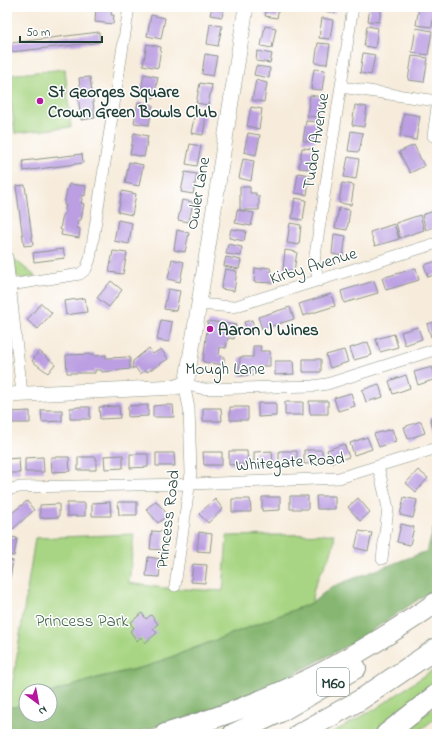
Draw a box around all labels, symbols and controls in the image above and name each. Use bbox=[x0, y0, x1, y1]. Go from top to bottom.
scale bar bbox=[20, 18, 102, 44]
text: 50 m bbox=[26, 24, 50, 42]
place label: St Georges Square Crown Green Bowls Club bbox=[48, 80, 217, 125]
street label: Tudor Avenue bbox=[297, 91, 336, 191]
marker: St Georges Square Crown Green Bowls Club bbox=[35, 96, 45, 106]
street label: Owler Lane bbox=[180, 155, 217, 232]
street label: Kirby Avenue bbox=[267, 241, 361, 293]
place label: Aaron J Wines bbox=[218, 318, 319, 343]
marker: Aaron J Wines bbox=[205, 324, 215, 334]
street label: Mough Lane bbox=[185, 357, 265, 384]
street label: Whitegate Road bbox=[235, 446, 346, 481]
street label: Princess Road bbox=[150, 468, 187, 570]
park label: Princess Park bbox=[36, 609, 129, 634]
road number: M60 bbox=[317, 668, 349, 696]
north arrow bbox=[18, 683, 58, 723]
text: N bbox=[35, 702, 50, 719]

